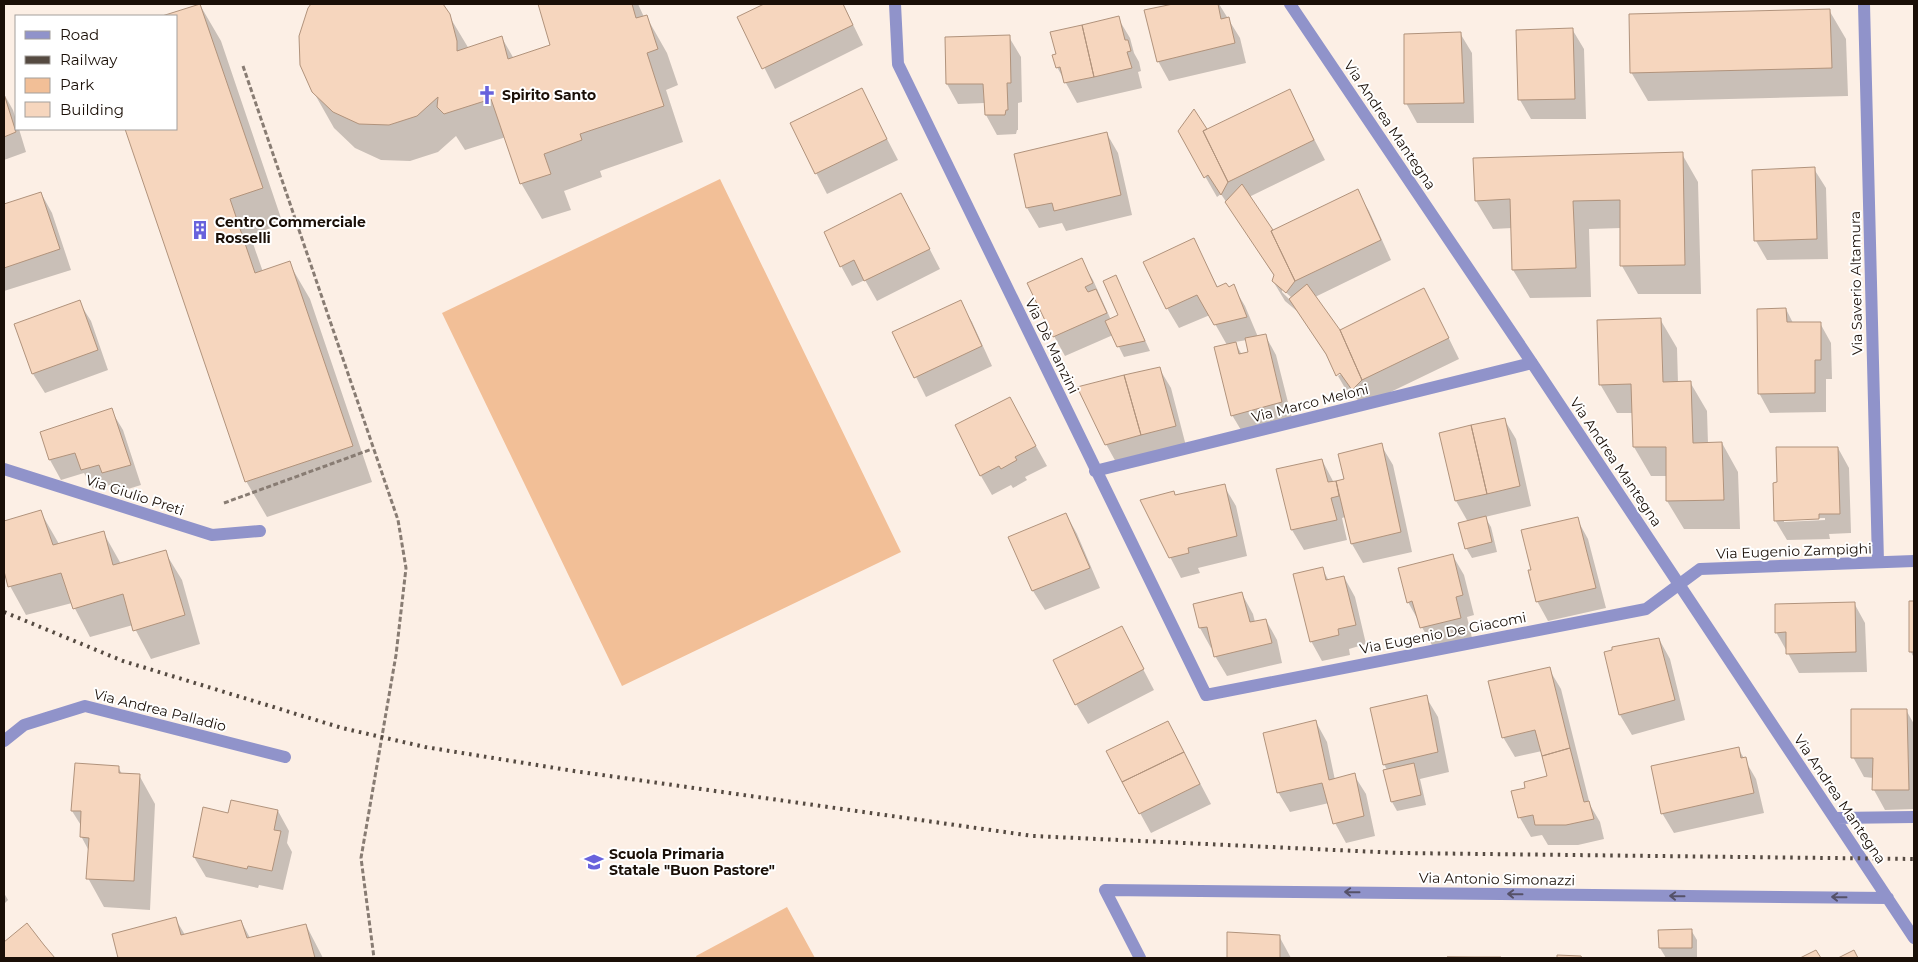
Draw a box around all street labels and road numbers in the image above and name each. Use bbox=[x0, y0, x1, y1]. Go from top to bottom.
street label: Via Andrea Mantegna bbox=[1340, 57, 1440, 193]
street label: Via Saverio Altamura bbox=[1846, 211, 1866, 355]
street label: Via Dè Manzini bbox=[1021, 295, 1083, 397]
street label: Via Marco Meloni bbox=[1250, 380, 1370, 426]
street label: Via Andrea Mantegna bbox=[1566, 394, 1666, 530]
street label: Via Giulio Preti bbox=[84, 471, 186, 519]
street label: Via Eugenio Zampighi bbox=[1716, 539, 1872, 563]
street label: Via Eugenio De Giacomi bbox=[1358, 608, 1528, 658]
street label: Via Andrea Palladio bbox=[92, 685, 228, 735]
street label: Via Andrea Mantegna bbox=[1790, 731, 1890, 867]
street label: Via Antonio Simonazzi bbox=[1419, 869, 1575, 889]

